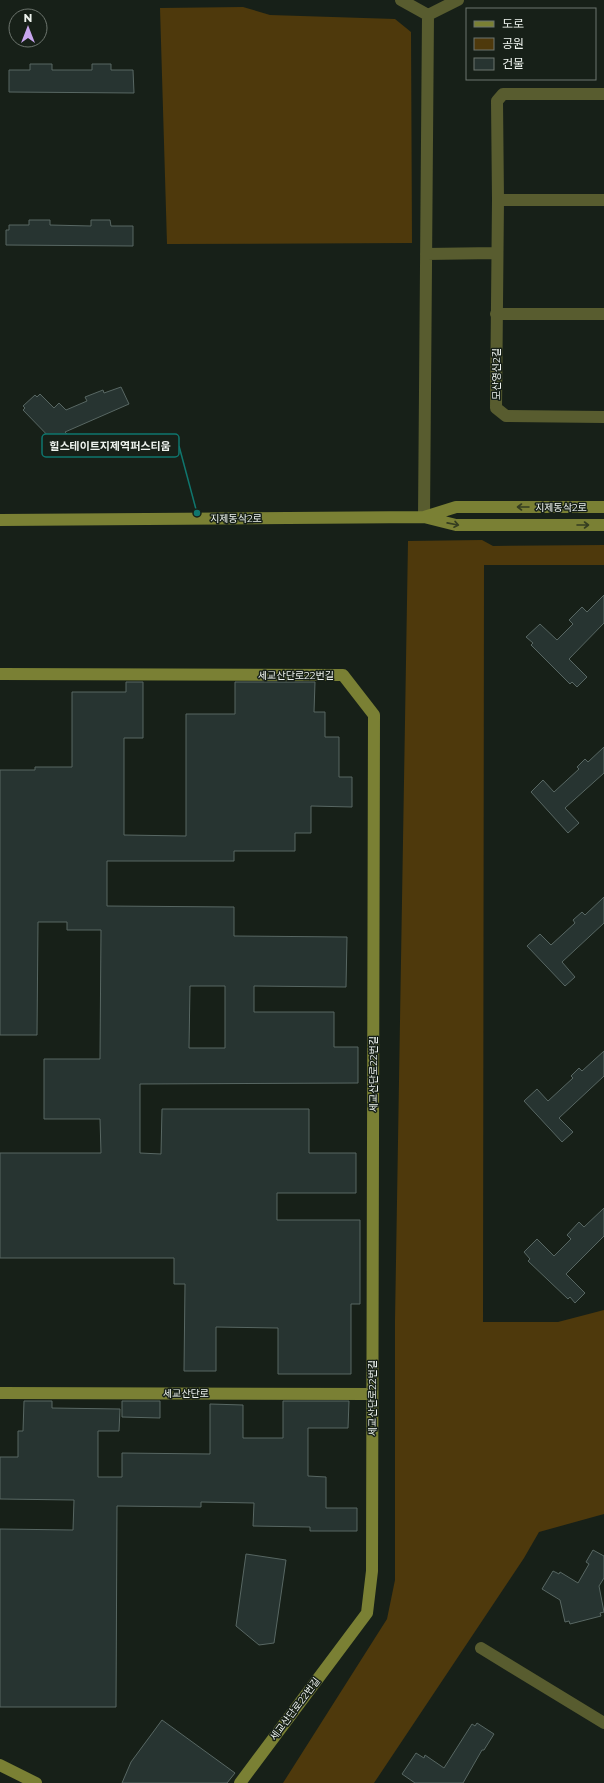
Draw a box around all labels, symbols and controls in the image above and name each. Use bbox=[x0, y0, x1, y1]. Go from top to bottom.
north arrow bbox=[8, 8, 48, 48]
legend bbox=[466, 8, 596, 80]
text: N bbox=[24, 11, 32, 25]
text: 도로 bbox=[502, 16, 524, 31]
text: 공원 bbox=[502, 36, 524, 51]
text: 건물 bbox=[502, 56, 524, 71]
street label: 모산영신2길 bbox=[490, 348, 503, 400]
callout: 힐스테이트지제역퍼스티움 bbox=[42, 434, 179, 457]
text: 힐스테이트지제역퍼스티움 bbox=[49, 439, 171, 453]
street label: 지제동삭2로 bbox=[535, 501, 587, 514]
one-way arrow bbox=[517, 503, 530, 511]
street label: 지제동삭2로 bbox=[210, 512, 262, 525]
one-way arrow bbox=[446, 520, 459, 528]
one-way arrow bbox=[576, 521, 589, 529]
street label: 세교산단로22번길 bbox=[258, 669, 334, 682]
street label: 세교산단로22번길 bbox=[367, 1036, 380, 1112]
street label: 세교산단로22번길 bbox=[366, 1360, 379, 1436]
street label: 세교산단로 bbox=[163, 1387, 209, 1400]
street label: 세교산단로22번길 bbox=[267, 1675, 323, 1743]

